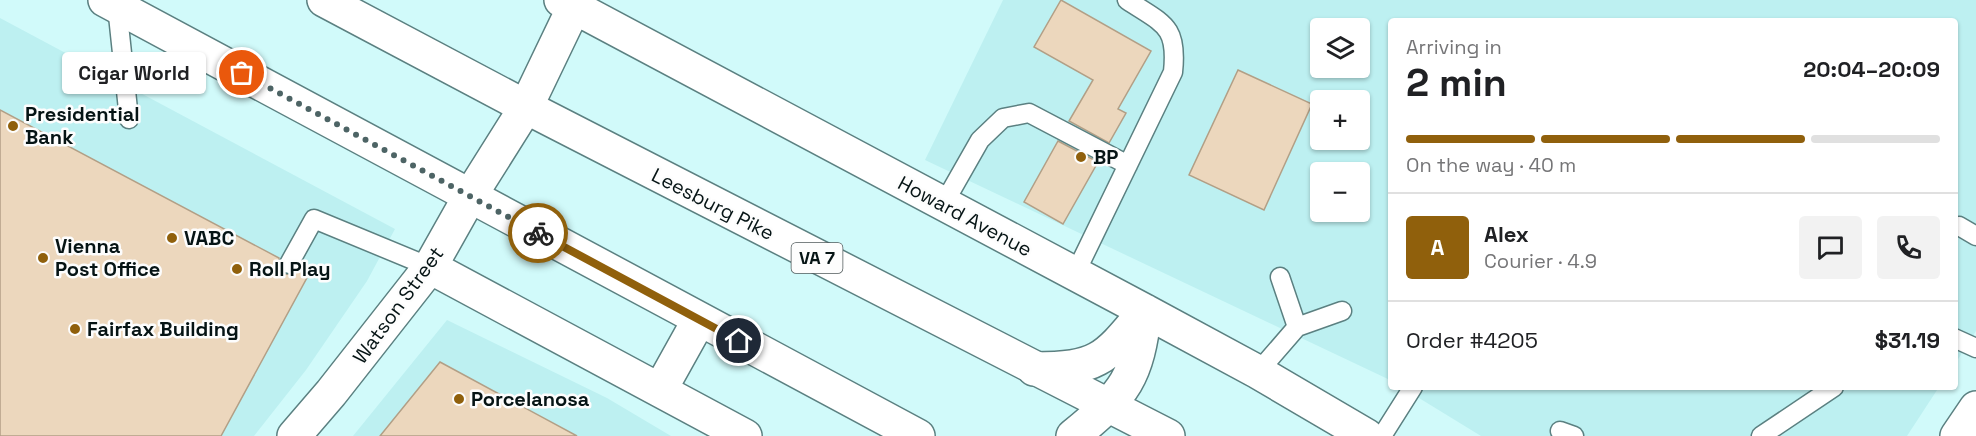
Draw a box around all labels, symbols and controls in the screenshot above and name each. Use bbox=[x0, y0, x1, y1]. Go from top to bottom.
map controls bbox=[1310, 18, 1370, 222]
button: layers bbox=[1310, 18, 1370, 78]
text: Arriving in bbox=[1406, 34, 1502, 60]
pin bbox=[216, 47, 267, 98]
callout: Cigar World bbox=[62, 52, 206, 94]
text: 20:04–20:09 bbox=[1803, 55, 1940, 83]
icon: bag bbox=[225, 56, 258, 89]
text: 2 min bbox=[1406, 58, 1507, 107]
text: Cigar World bbox=[78, 60, 190, 86]
button: + bbox=[1310, 90, 1370, 150]
place label: Presidential Bank bbox=[25, 101, 140, 150]
marker: Presidential Bank bbox=[6, 119, 20, 133]
place label: BP bbox=[1093, 144, 1118, 170]
marker: BP bbox=[1074, 150, 1088, 164]
text: On the way · 40 m bbox=[1406, 152, 1576, 178]
street label: Leesburg Pike bbox=[647, 162, 779, 246]
button: − bbox=[1310, 162, 1370, 222]
street label: Howard Avenue bbox=[893, 170, 1037, 262]
courier bbox=[508, 203, 568, 263]
button: chat bbox=[1799, 216, 1862, 279]
button: phone bbox=[1877, 216, 1940, 279]
icon: bike bbox=[522, 217, 555, 250]
text: Alex bbox=[1484, 220, 1529, 248]
place label: VABC bbox=[184, 225, 234, 251]
marker: VABC bbox=[165, 231, 179, 245]
place label: Vienna Post Office bbox=[55, 233, 160, 282]
text: A bbox=[1431, 233, 1444, 261]
street label: Watson Street bbox=[347, 241, 449, 369]
road number: VA 7 bbox=[792, 243, 842, 273]
text: Courier · 4.9 bbox=[1484, 248, 1597, 274]
marker: Vienna Post Office bbox=[36, 251, 50, 265]
place label: Roll Play bbox=[249, 256, 331, 282]
marker: Roll Play bbox=[230, 262, 244, 276]
pin bbox=[713, 315, 764, 366]
place label: Fairfax Building bbox=[87, 316, 239, 342]
marker: Fairfax Building bbox=[68, 322, 82, 336]
icon: home bbox=[722, 324, 755, 357]
text: Order #4205 bbox=[1406, 326, 1538, 354]
text: $31.19 bbox=[1875, 326, 1940, 354]
place label: Porcelanosa bbox=[471, 386, 590, 412]
marker: Porcelanosa bbox=[452, 392, 466, 406]

